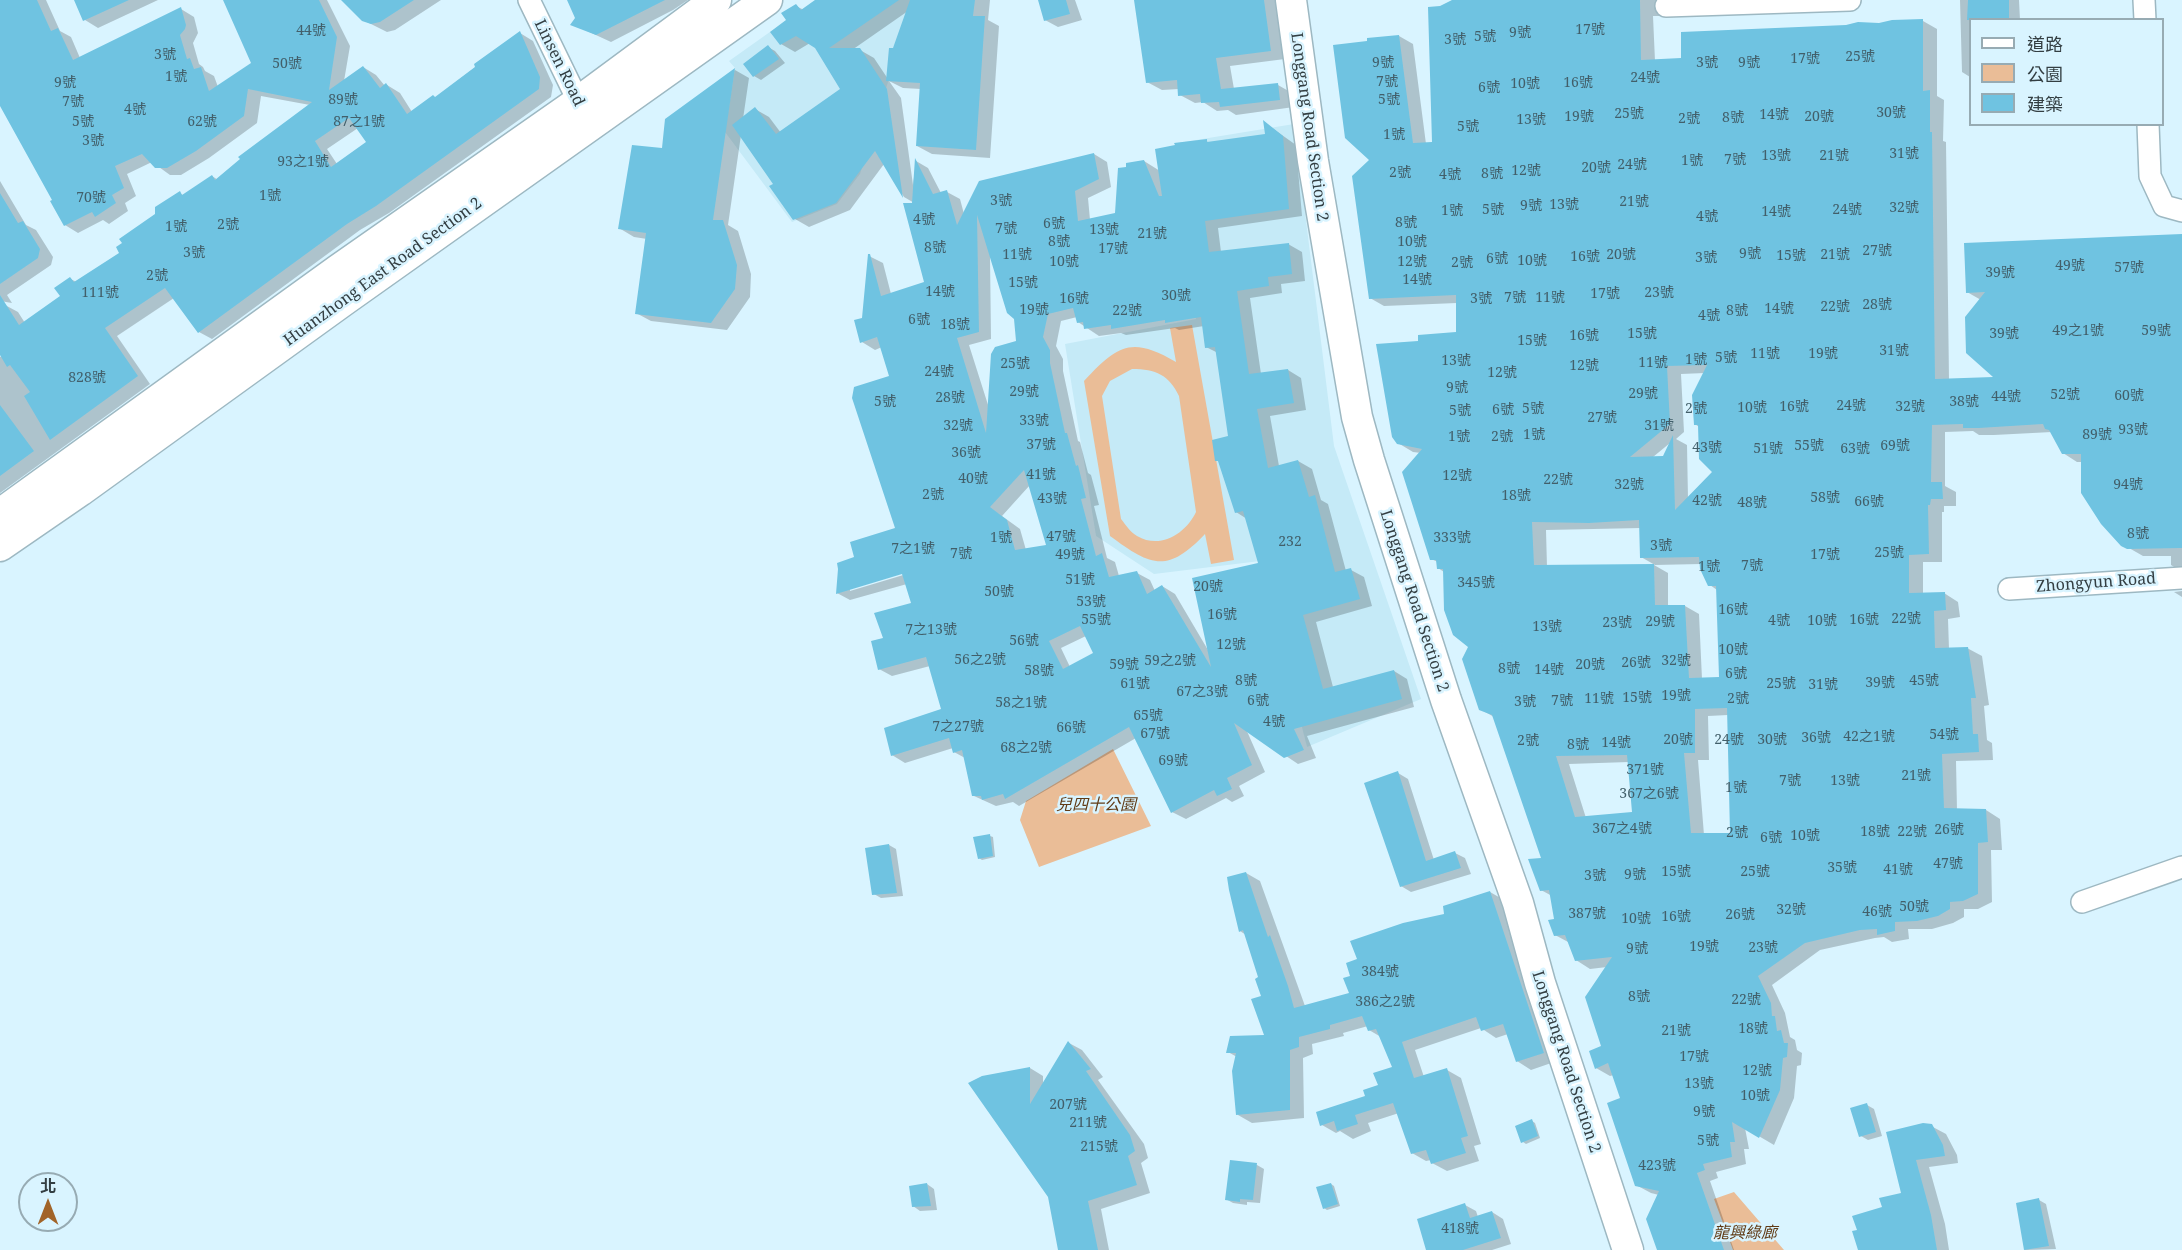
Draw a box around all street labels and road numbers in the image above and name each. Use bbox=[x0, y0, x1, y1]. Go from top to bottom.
street label: Linsen Road bbox=[530, 16, 588, 110]
street label: Longgang Road Section 2 bbox=[1286, 32, 1332, 222]
street label: Huanzhong East Road Section 2 bbox=[280, 194, 486, 350]
street label: Longgang Road Section 2 bbox=[1375, 508, 1453, 694]
street label: Zhongyun Road bbox=[2035, 569, 2157, 597]
street label: Longgang Road Section 2 bbox=[1527, 969, 1605, 1155]

